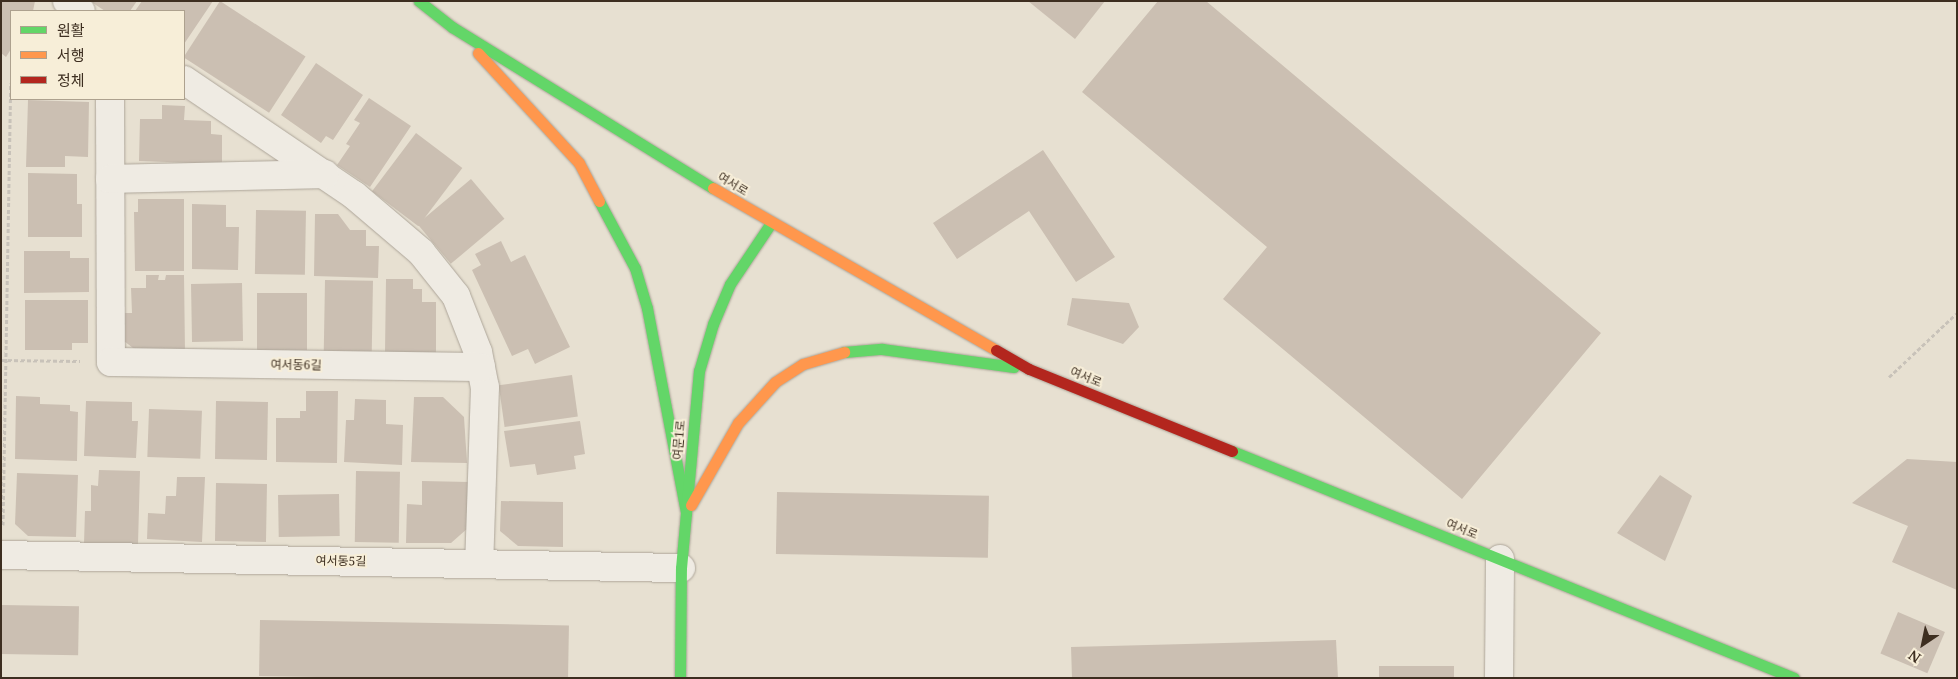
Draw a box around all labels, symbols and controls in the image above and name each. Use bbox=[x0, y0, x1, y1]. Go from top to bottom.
legend bbox=[10, 10, 185, 100]
text: 원활 bbox=[57, 20, 85, 40]
text: 서행 bbox=[57, 45, 85, 65]
text: 정체 bbox=[57, 70, 85, 90]
street label: 여서로 bbox=[715, 169, 751, 199]
street label: 여서동6길 bbox=[270, 357, 322, 373]
street label: 여서로 bbox=[1068, 364, 1104, 390]
street label: 여문1로 bbox=[670, 420, 688, 460]
street label: 여서로 bbox=[1444, 516, 1480, 542]
street label: 여서동5길 bbox=[315, 553, 367, 569]
north arrow bbox=[1898, 619, 1948, 669]
text: N bbox=[1904, 646, 1924, 668]

